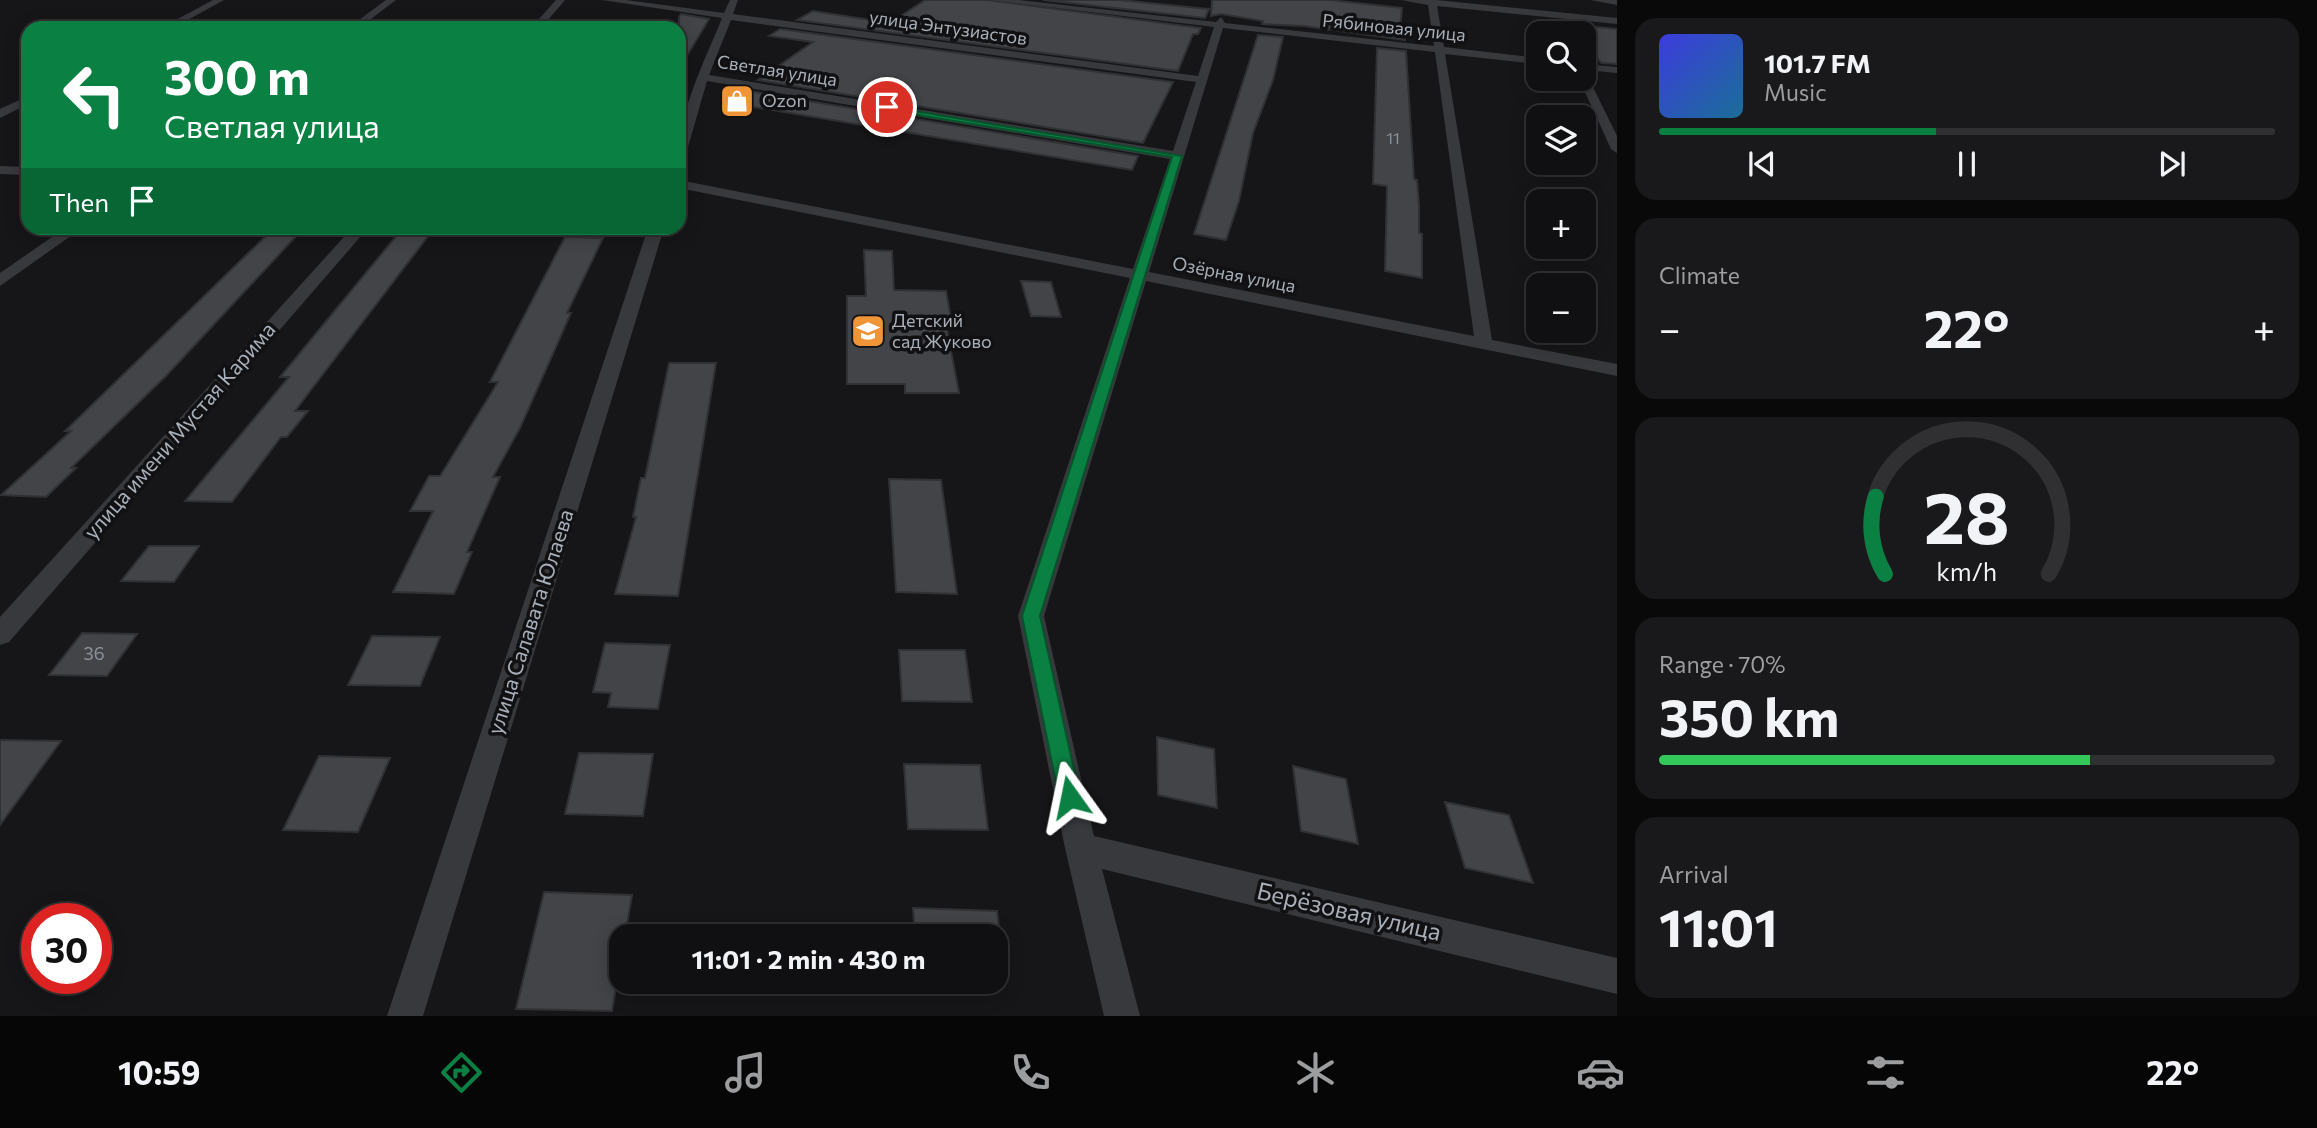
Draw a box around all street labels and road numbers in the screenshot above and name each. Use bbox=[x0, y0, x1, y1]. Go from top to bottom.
street label: улица Энтузиастов bbox=[868, 5, 1028, 49]
street label: Рябиновая улица bbox=[1321, 9, 1467, 45]
street label: Светлая улица bbox=[716, 50, 839, 90]
street label: Озёрная улица bbox=[1171, 251, 1298, 297]
street label: улица имени Мустая Карима bbox=[78, 317, 280, 543]
street label: улица Салавата Юлаева bbox=[481, 506, 578, 737]
street label: Берёзовая улица bbox=[1254, 875, 1444, 946]

